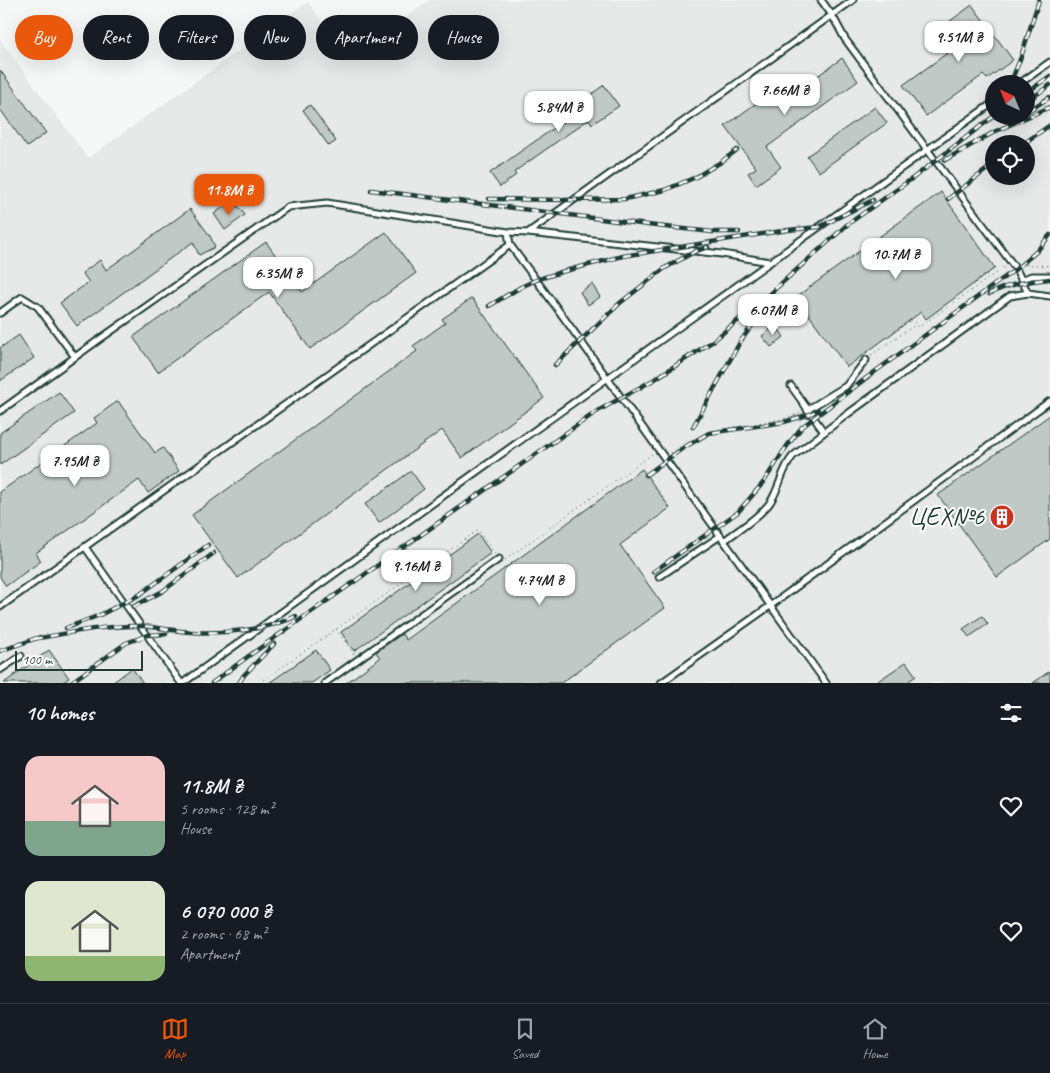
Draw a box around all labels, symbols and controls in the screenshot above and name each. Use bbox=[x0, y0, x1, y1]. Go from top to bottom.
chip: Buy bbox=[15, 15, 73, 60]
chip: Rent bbox=[83, 15, 149, 60]
chip: Filters bbox=[159, 15, 234, 60]
chip: New bbox=[244, 15, 306, 60]
chip: Apartment bbox=[316, 15, 418, 60]
chip: House bbox=[428, 15, 499, 60]
pin: 9.51M ₴ bbox=[913, 20, 1005, 63]
text: 9.51M ₴ bbox=[935, 27, 983, 47]
pin: 7.66M ₴ bbox=[739, 74, 831, 116]
north arrow bbox=[985, 75, 1035, 125]
map controls bbox=[985, 75, 1035, 185]
text: 7.66M ₴ bbox=[761, 80, 809, 100]
pin: 5.84M ₴ bbox=[513, 90, 605, 133]
text: 5.84M ₴ bbox=[535, 97, 583, 117]
button: locate bbox=[985, 135, 1035, 185]
pin: 11.8M ₴ bbox=[183, 174, 275, 216]
text: 11.8M ₴ bbox=[205, 180, 253, 200]
pin: 10.7M ₴ bbox=[850, 238, 942, 280]
text: 10.7M ₴ bbox=[872, 244, 920, 264]
pin: 6.35M ₴ bbox=[232, 256, 324, 299]
text: 6.35M ₴ bbox=[254, 263, 302, 283]
pin: 6.07M ₴ bbox=[727, 294, 819, 336]
text: 6.07M ₴ bbox=[749, 300, 797, 320]
pin: 7.95M ₴ bbox=[29, 444, 121, 487]
text: 7.95M ₴ bbox=[51, 451, 99, 471]
place label: ЦЕХ№6 bbox=[909, 501, 985, 533]
building icon: ЦЕХ№6 bbox=[989, 504, 1015, 530]
pin: 9.16M ₴ bbox=[370, 550, 462, 592]
text: 9.16M ₴ bbox=[392, 556, 440, 576]
pin: 4.74M ₴ bbox=[494, 564, 586, 606]
text: 4.74M ₴ bbox=[516, 570, 564, 590]
scale bar bbox=[15, 648, 142, 671]
text: 100 m bbox=[22, 651, 52, 668]
icon: filters bbox=[997, 699, 1025, 727]
text: 10 homes bbox=[25, 700, 94, 726]
text: 11.8M ₴ bbox=[180, 773, 243, 799]
icon: home bbox=[65, 776, 125, 836]
icon: heart bbox=[997, 792, 1025, 820]
text: 5 rooms · 128 m² bbox=[180, 799, 274, 819]
text: House bbox=[180, 819, 211, 839]
text: 6 070 000 ₴ bbox=[180, 898, 271, 924]
icon: home bbox=[65, 901, 125, 961]
icon: heart bbox=[997, 917, 1025, 945]
text: 2 rooms · 68 m² bbox=[180, 924, 266, 944]
text: Apartment bbox=[180, 944, 239, 964]
tab: Map bbox=[161, 1015, 189, 1062]
tab: Saved bbox=[511, 1015, 539, 1062]
tab: Home bbox=[861, 1015, 889, 1062]

